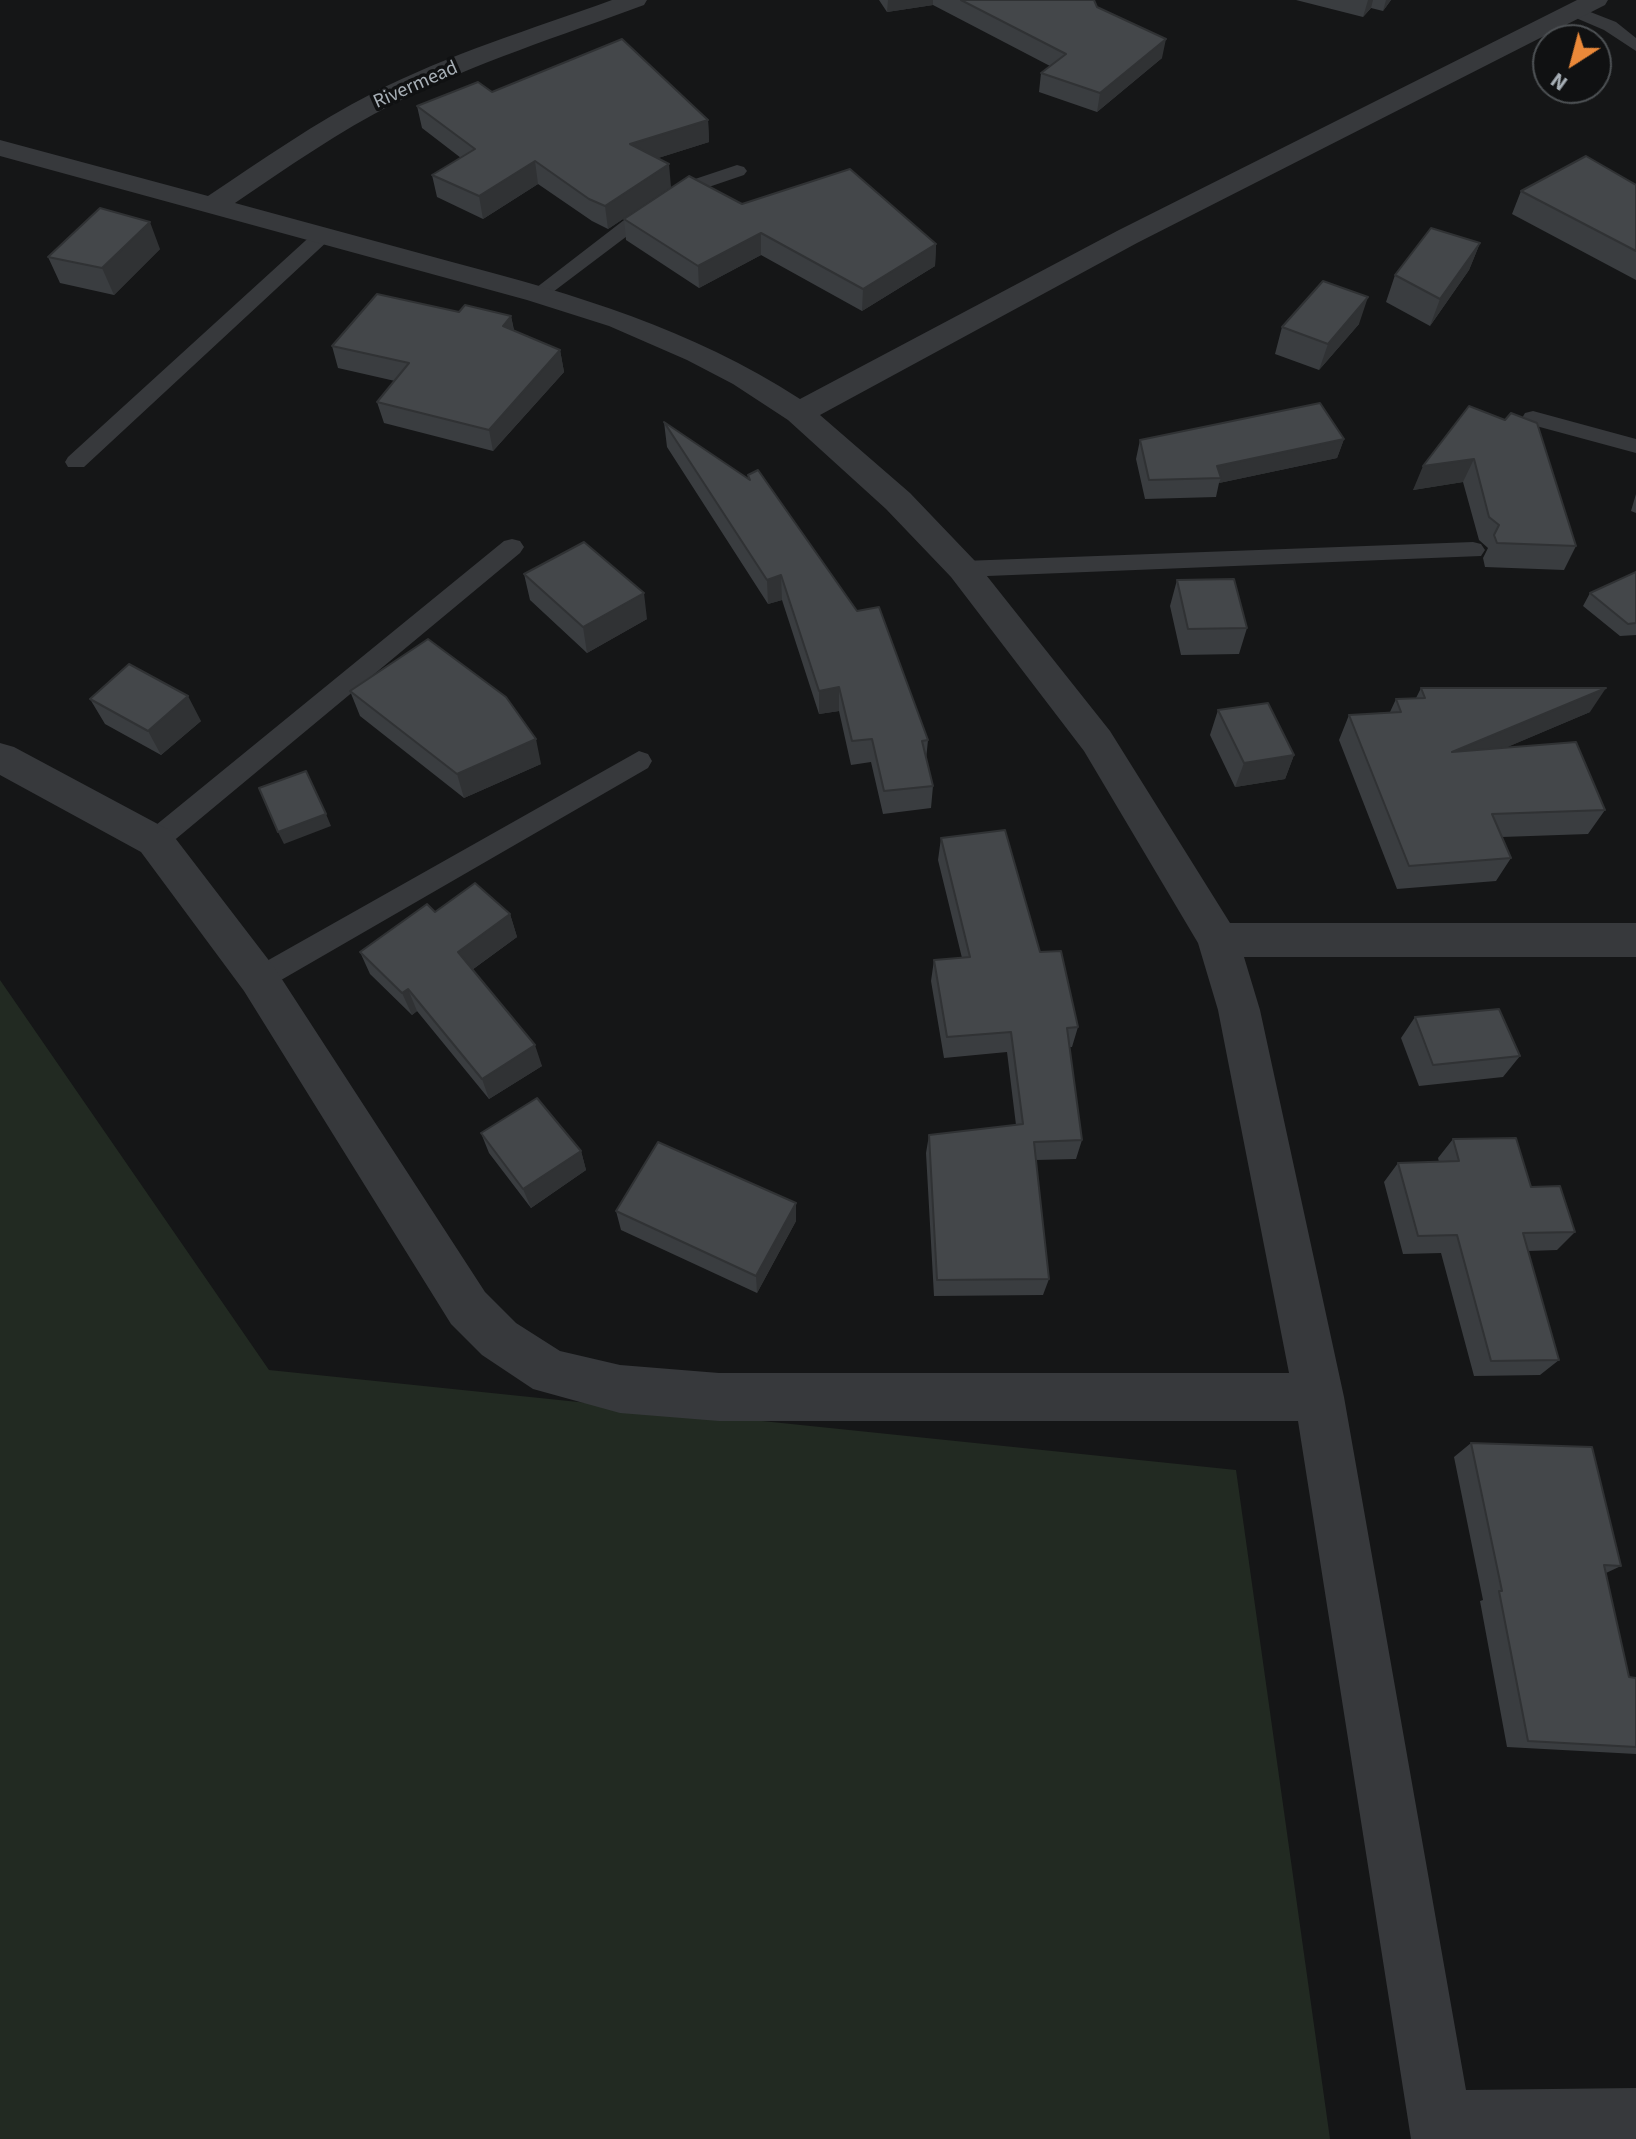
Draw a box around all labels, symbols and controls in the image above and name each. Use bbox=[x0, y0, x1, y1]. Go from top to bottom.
north arrow bbox=[1532, 24, 1612, 104]
street label: Rivermead bbox=[370, 57, 462, 115]
text: N bbox=[1544, 65, 1574, 99]

